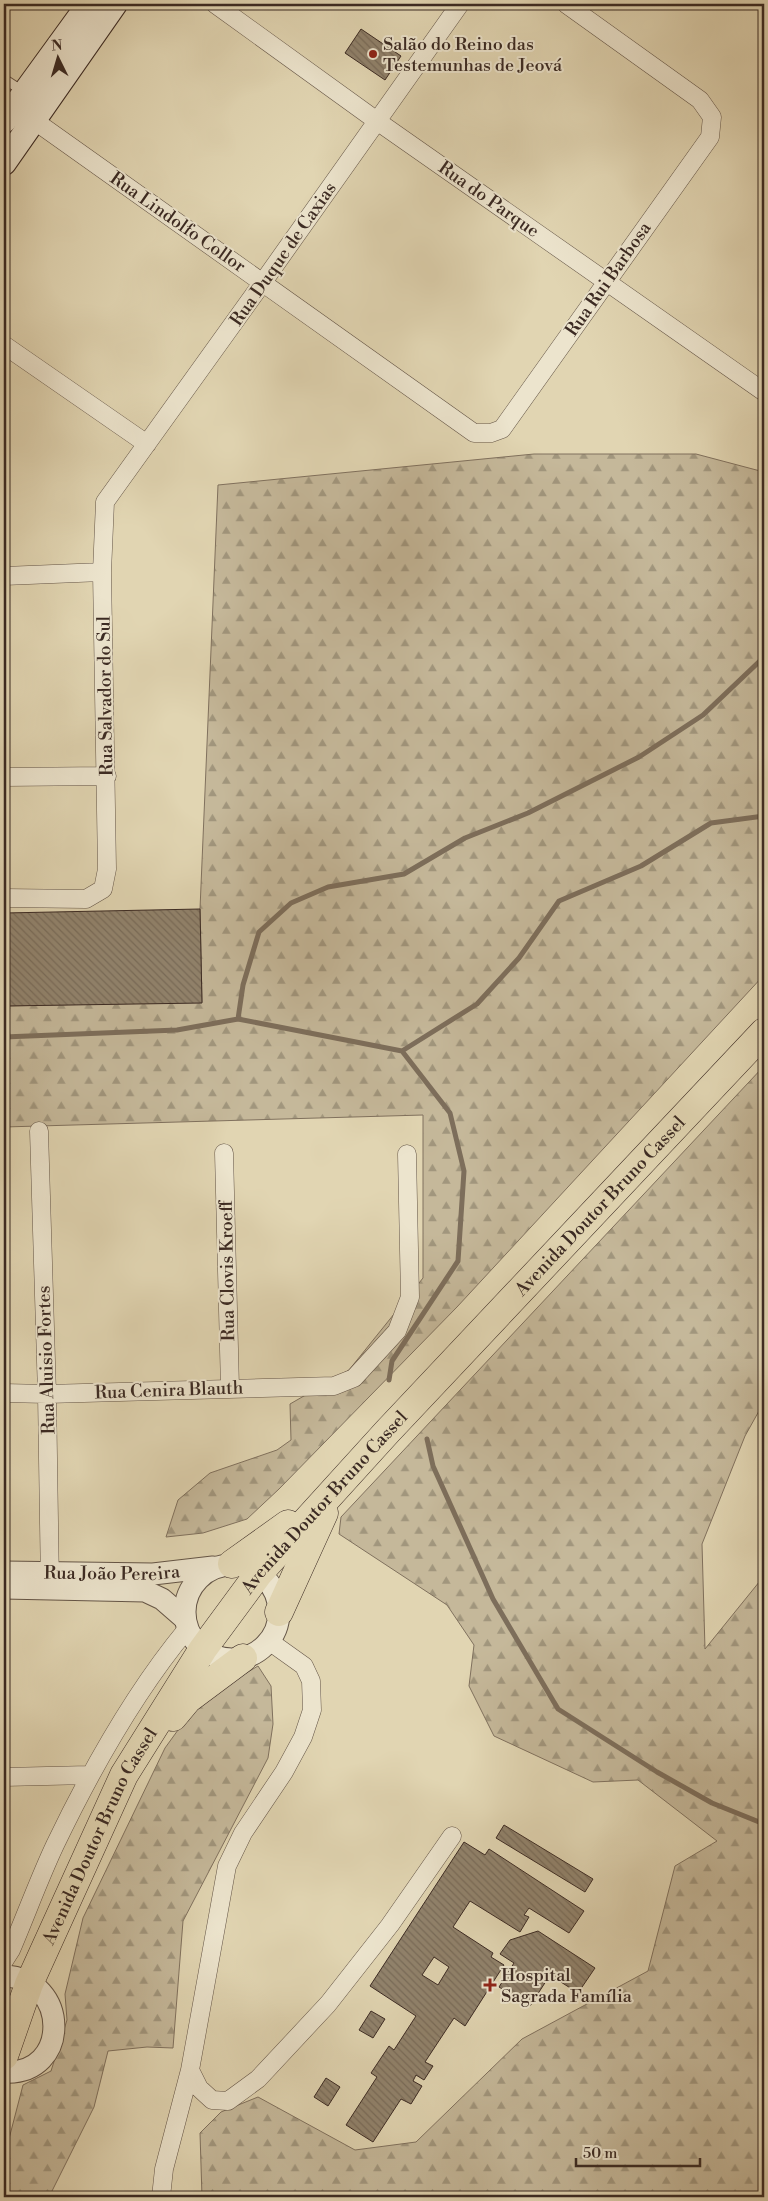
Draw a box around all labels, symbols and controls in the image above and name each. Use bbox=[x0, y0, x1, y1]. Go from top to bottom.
north arrow bbox=[32, 32, 82, 82]
place label: Salão do Reino das Testemunhas de Jeová bbox=[383, 33, 563, 77]
text: N bbox=[51, 37, 63, 55]
marker: Salão do Reino das Testemunhas de Jeová bbox=[367, 48, 379, 60]
street label: Rua do Parque bbox=[434, 156, 544, 243]
street label: Rua Lindolfo Collor bbox=[105, 167, 250, 278]
street label: Rua Duque de Caxias bbox=[225, 178, 342, 331]
street label: Rua Rui Barbosa bbox=[560, 217, 657, 341]
street label: Rua Salvador do Sul bbox=[93, 615, 118, 776]
street label: Avenida Doutor Bruno Cassel bbox=[510, 1111, 691, 1302]
street label: Rua Clovis Kroeff bbox=[215, 1199, 240, 1342]
street label: Rua Aluisio Fortes bbox=[32, 1285, 61, 1435]
street label: Rua Cenira Blauth bbox=[94, 1376, 244, 1405]
street label: Avenida Doutor Bruno Cassel bbox=[236, 1406, 413, 1600]
street label: Rua João Pereira bbox=[44, 1560, 182, 1586]
street label: Avenida Doutor Bruno Cassel bbox=[37, 1723, 163, 1949]
place label: Hospital Sagrada Família bbox=[501, 1964, 633, 2008]
marker: Hospital Sagrada Família bbox=[483, 1978, 497, 1992]
scale bar bbox=[576, 2136, 699, 2168]
text: 50 m bbox=[583, 2144, 617, 2163]

